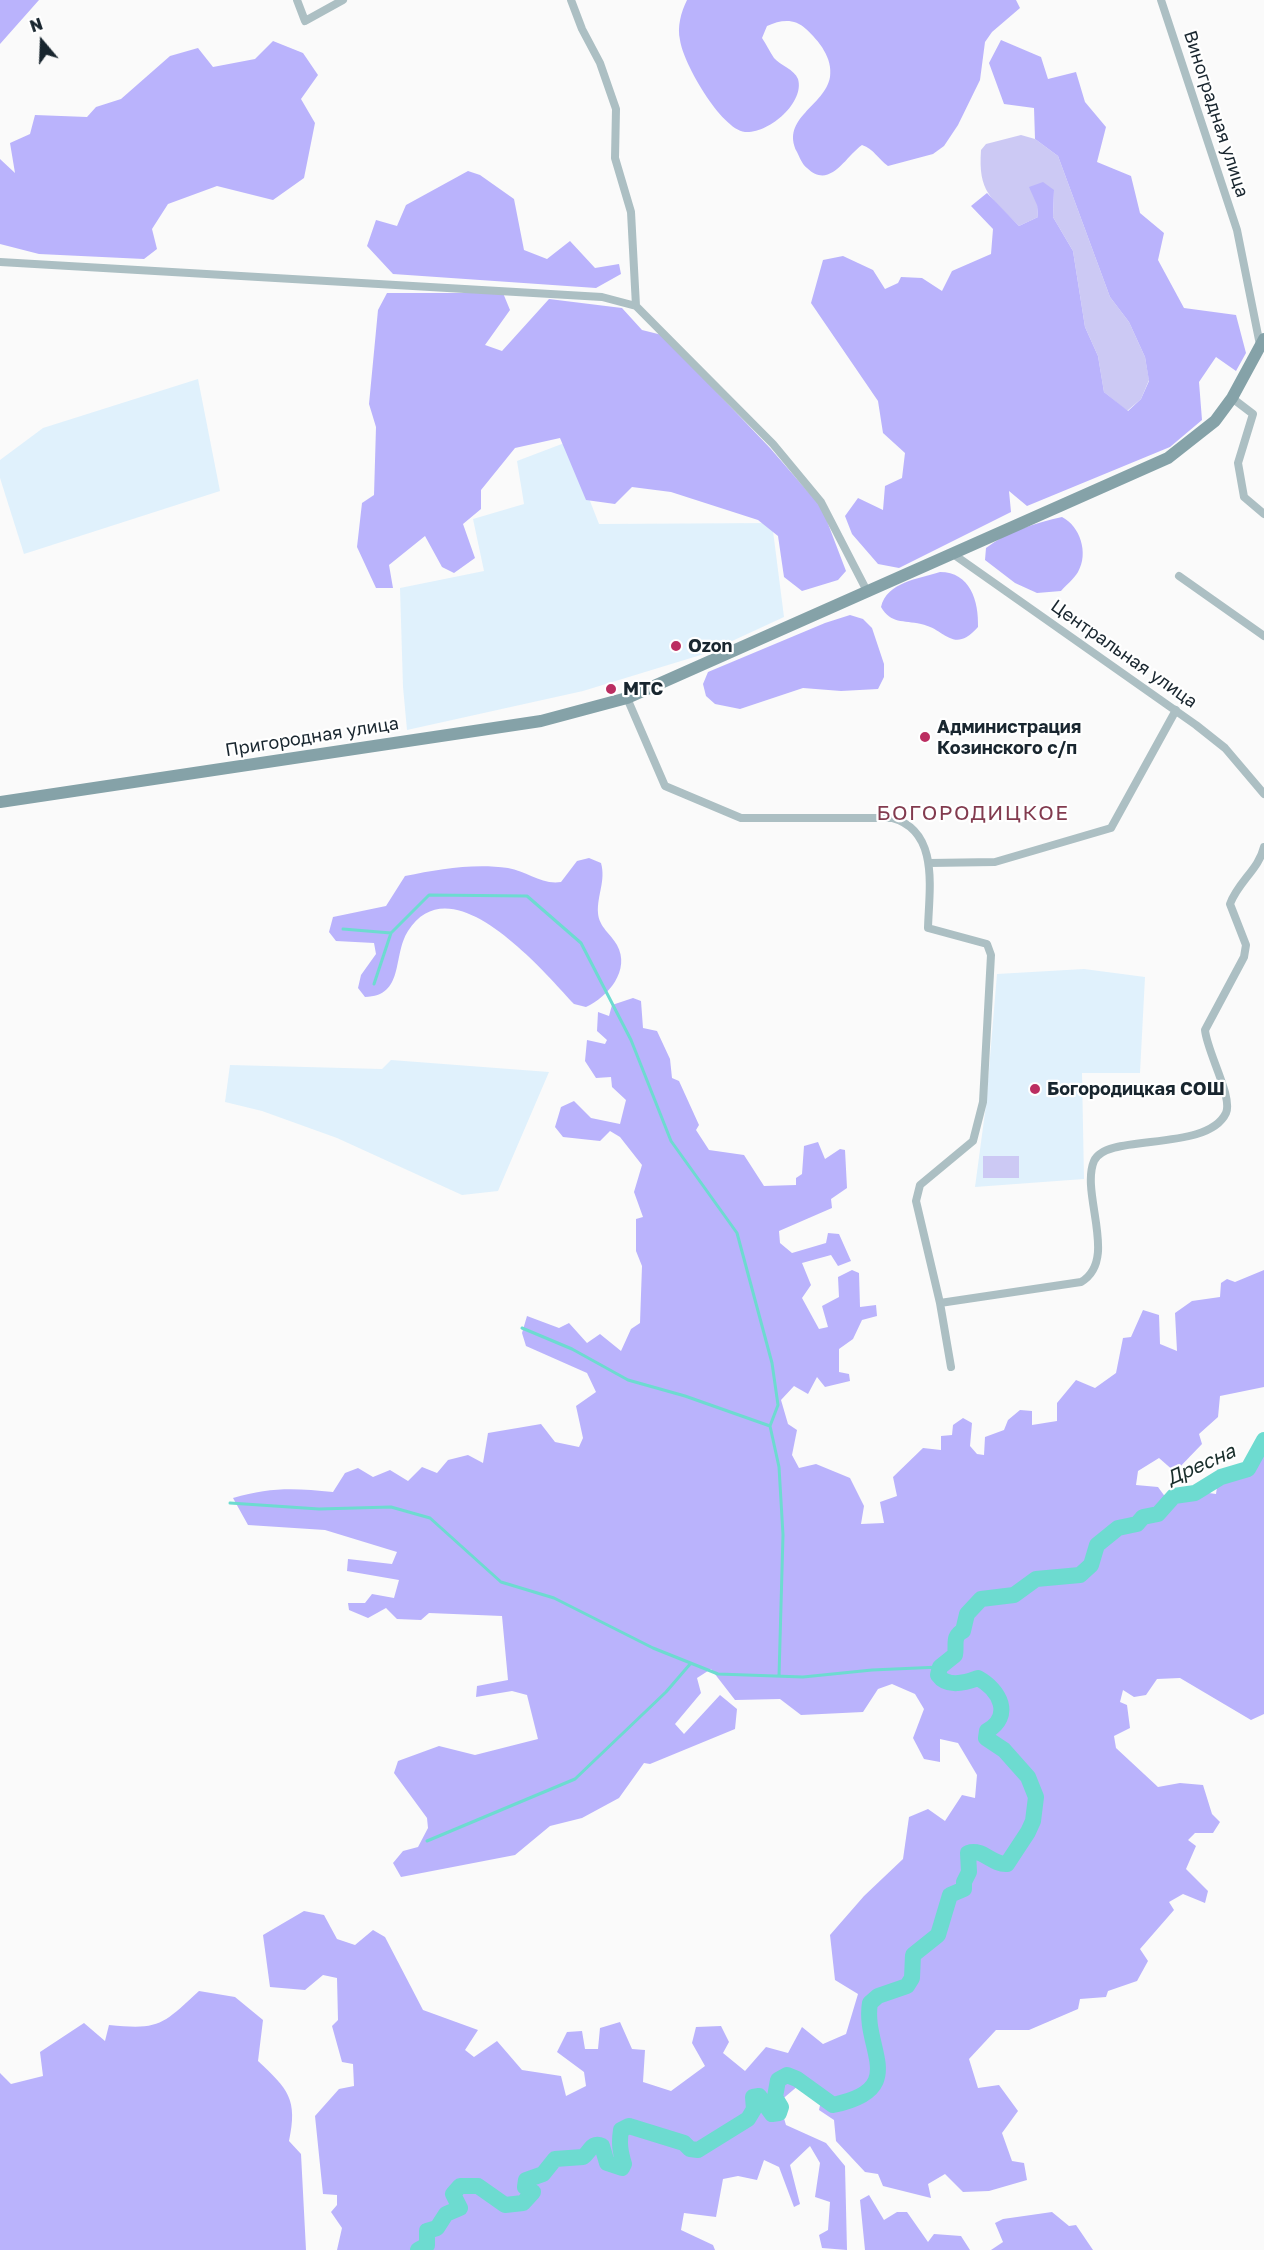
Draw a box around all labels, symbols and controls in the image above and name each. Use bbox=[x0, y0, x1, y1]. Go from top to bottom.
north arrow bbox=[12, 12, 72, 72]
text: N bbox=[27, 14, 45, 36]
street label: Виноградная улица bbox=[1179, 28, 1253, 200]
street label: Центральная улица bbox=[1047, 595, 1201, 713]
place label: Ozon bbox=[688, 635, 732, 657]
marker: Ozon bbox=[669, 639, 683, 653]
place label: МТС bbox=[623, 678, 663, 700]
marker: МТС bbox=[604, 682, 618, 696]
street label: Пригородная улица bbox=[224, 713, 400, 761]
place label: Администрация Козинского с/п bbox=[937, 716, 1081, 758]
marker: Администрация Козинского с/п bbox=[918, 730, 932, 744]
district label: БОГОРОДИЦКОЕ bbox=[876, 800, 1070, 826]
place label: Богородицкая СОШ bbox=[1047, 1078, 1225, 1100]
marker: Богородицкая СОШ bbox=[1028, 1082, 1042, 1096]
water label: Дресна bbox=[1163, 1439, 1239, 1491]

